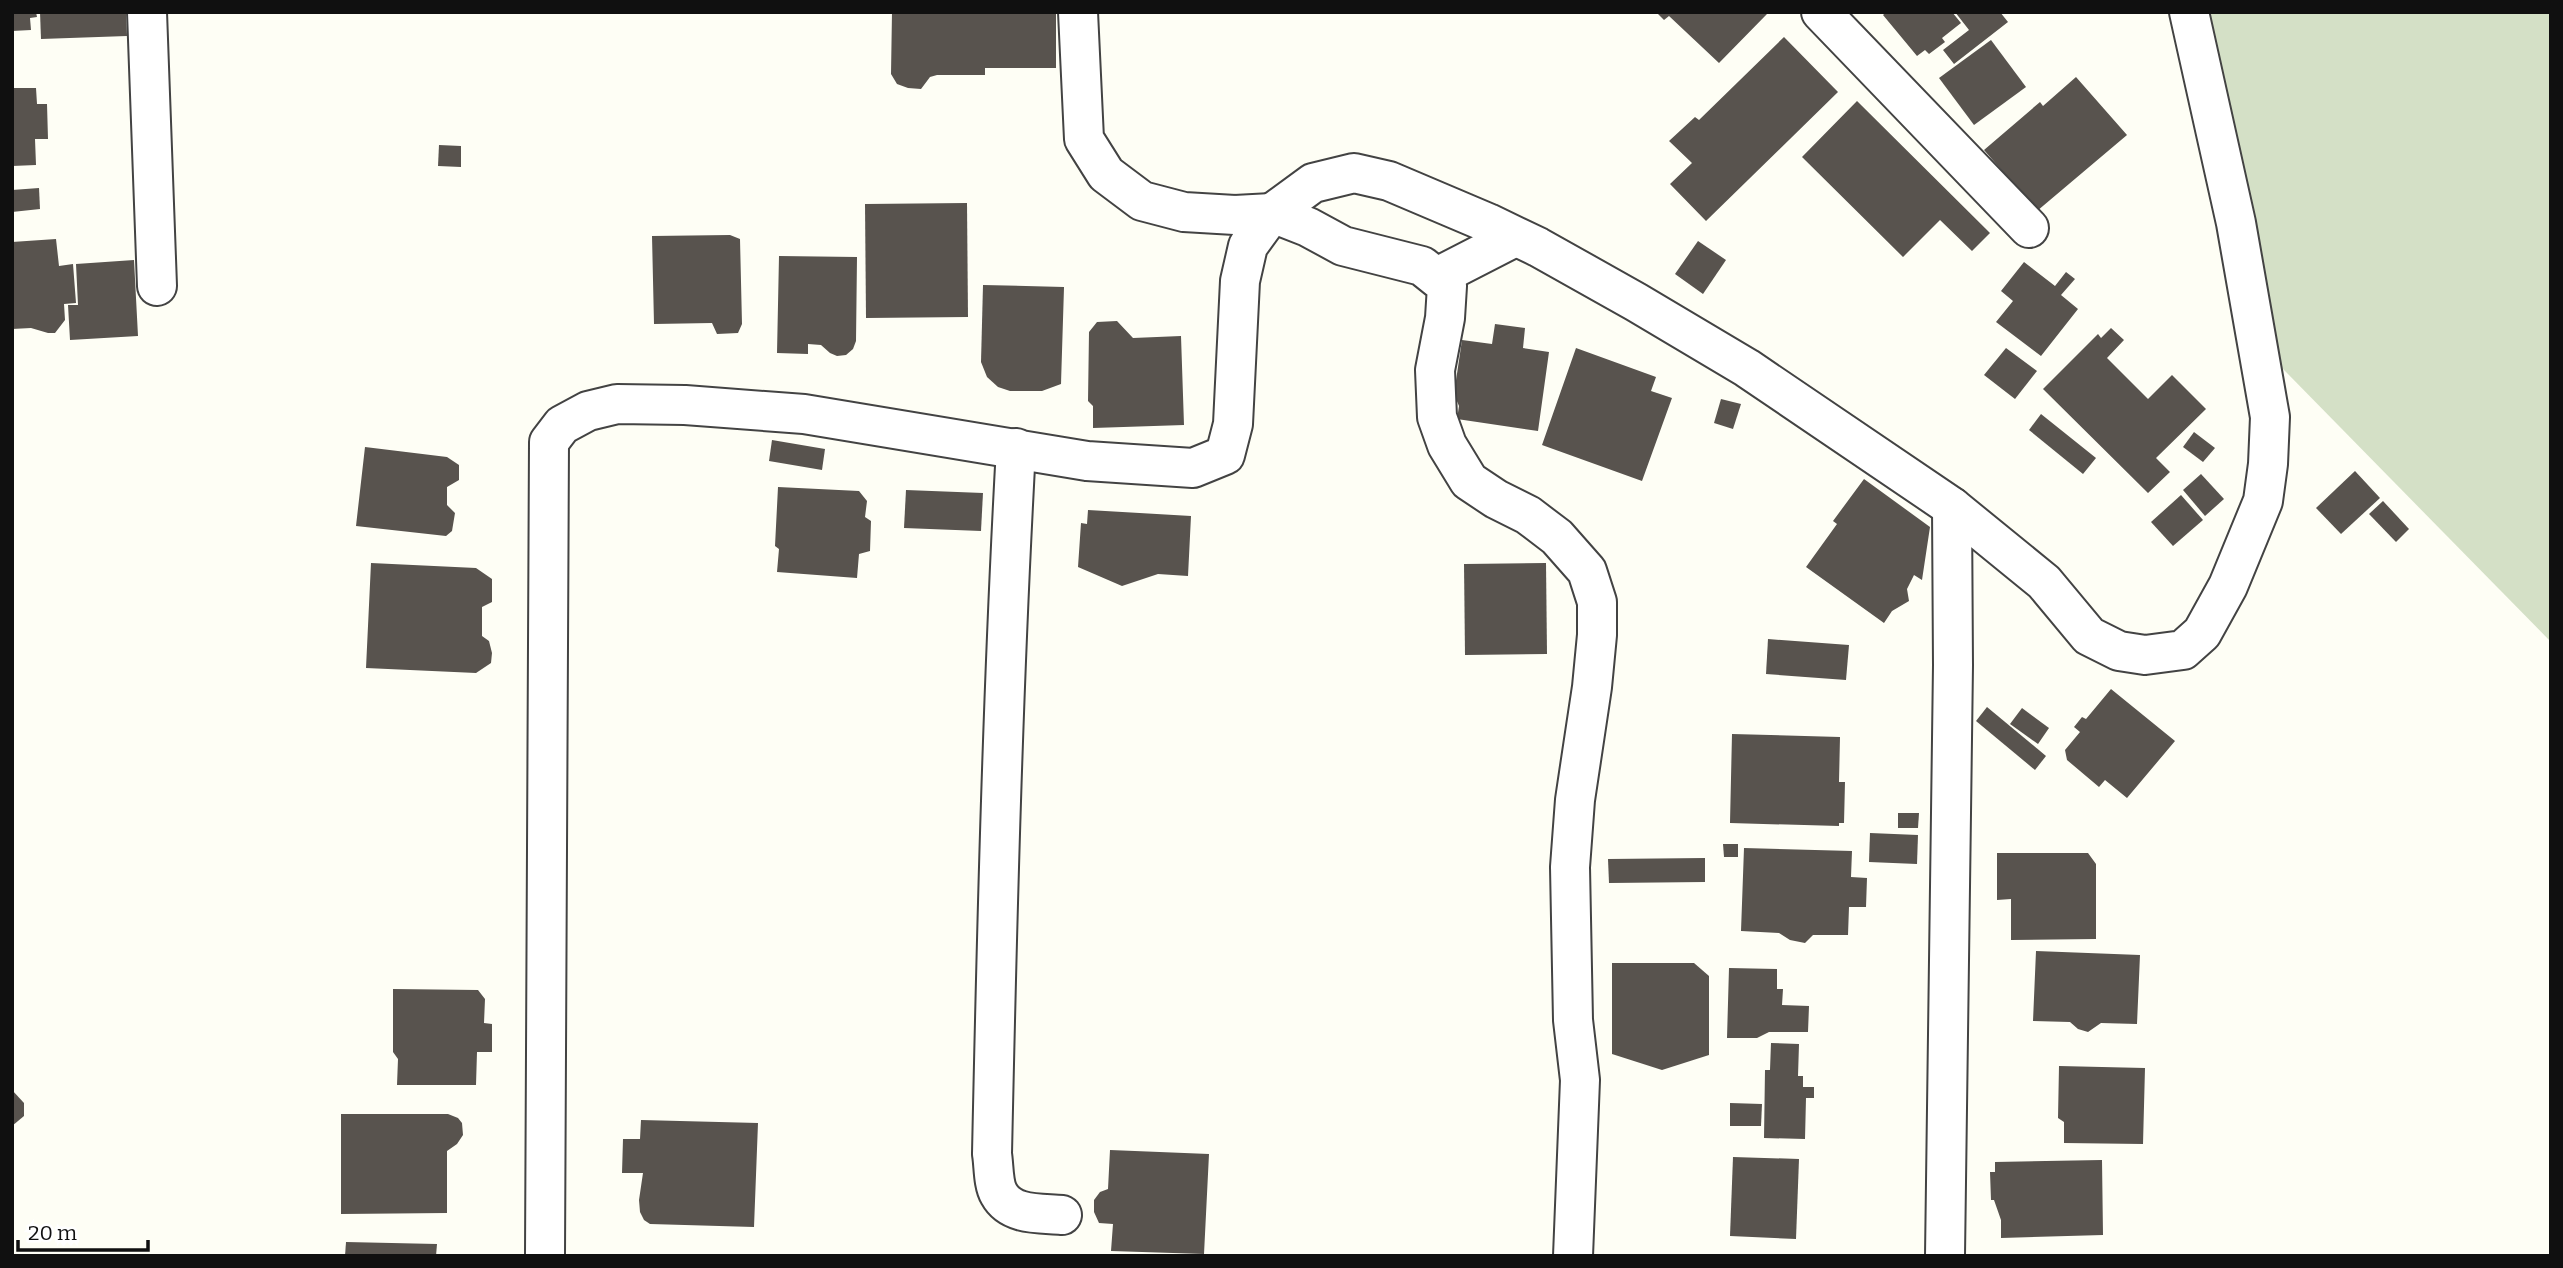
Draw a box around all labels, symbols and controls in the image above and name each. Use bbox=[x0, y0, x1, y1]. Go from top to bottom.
scale bar bbox=[18, 1208, 147, 1252]
text: 20 m bbox=[28, 1220, 77, 1246]

